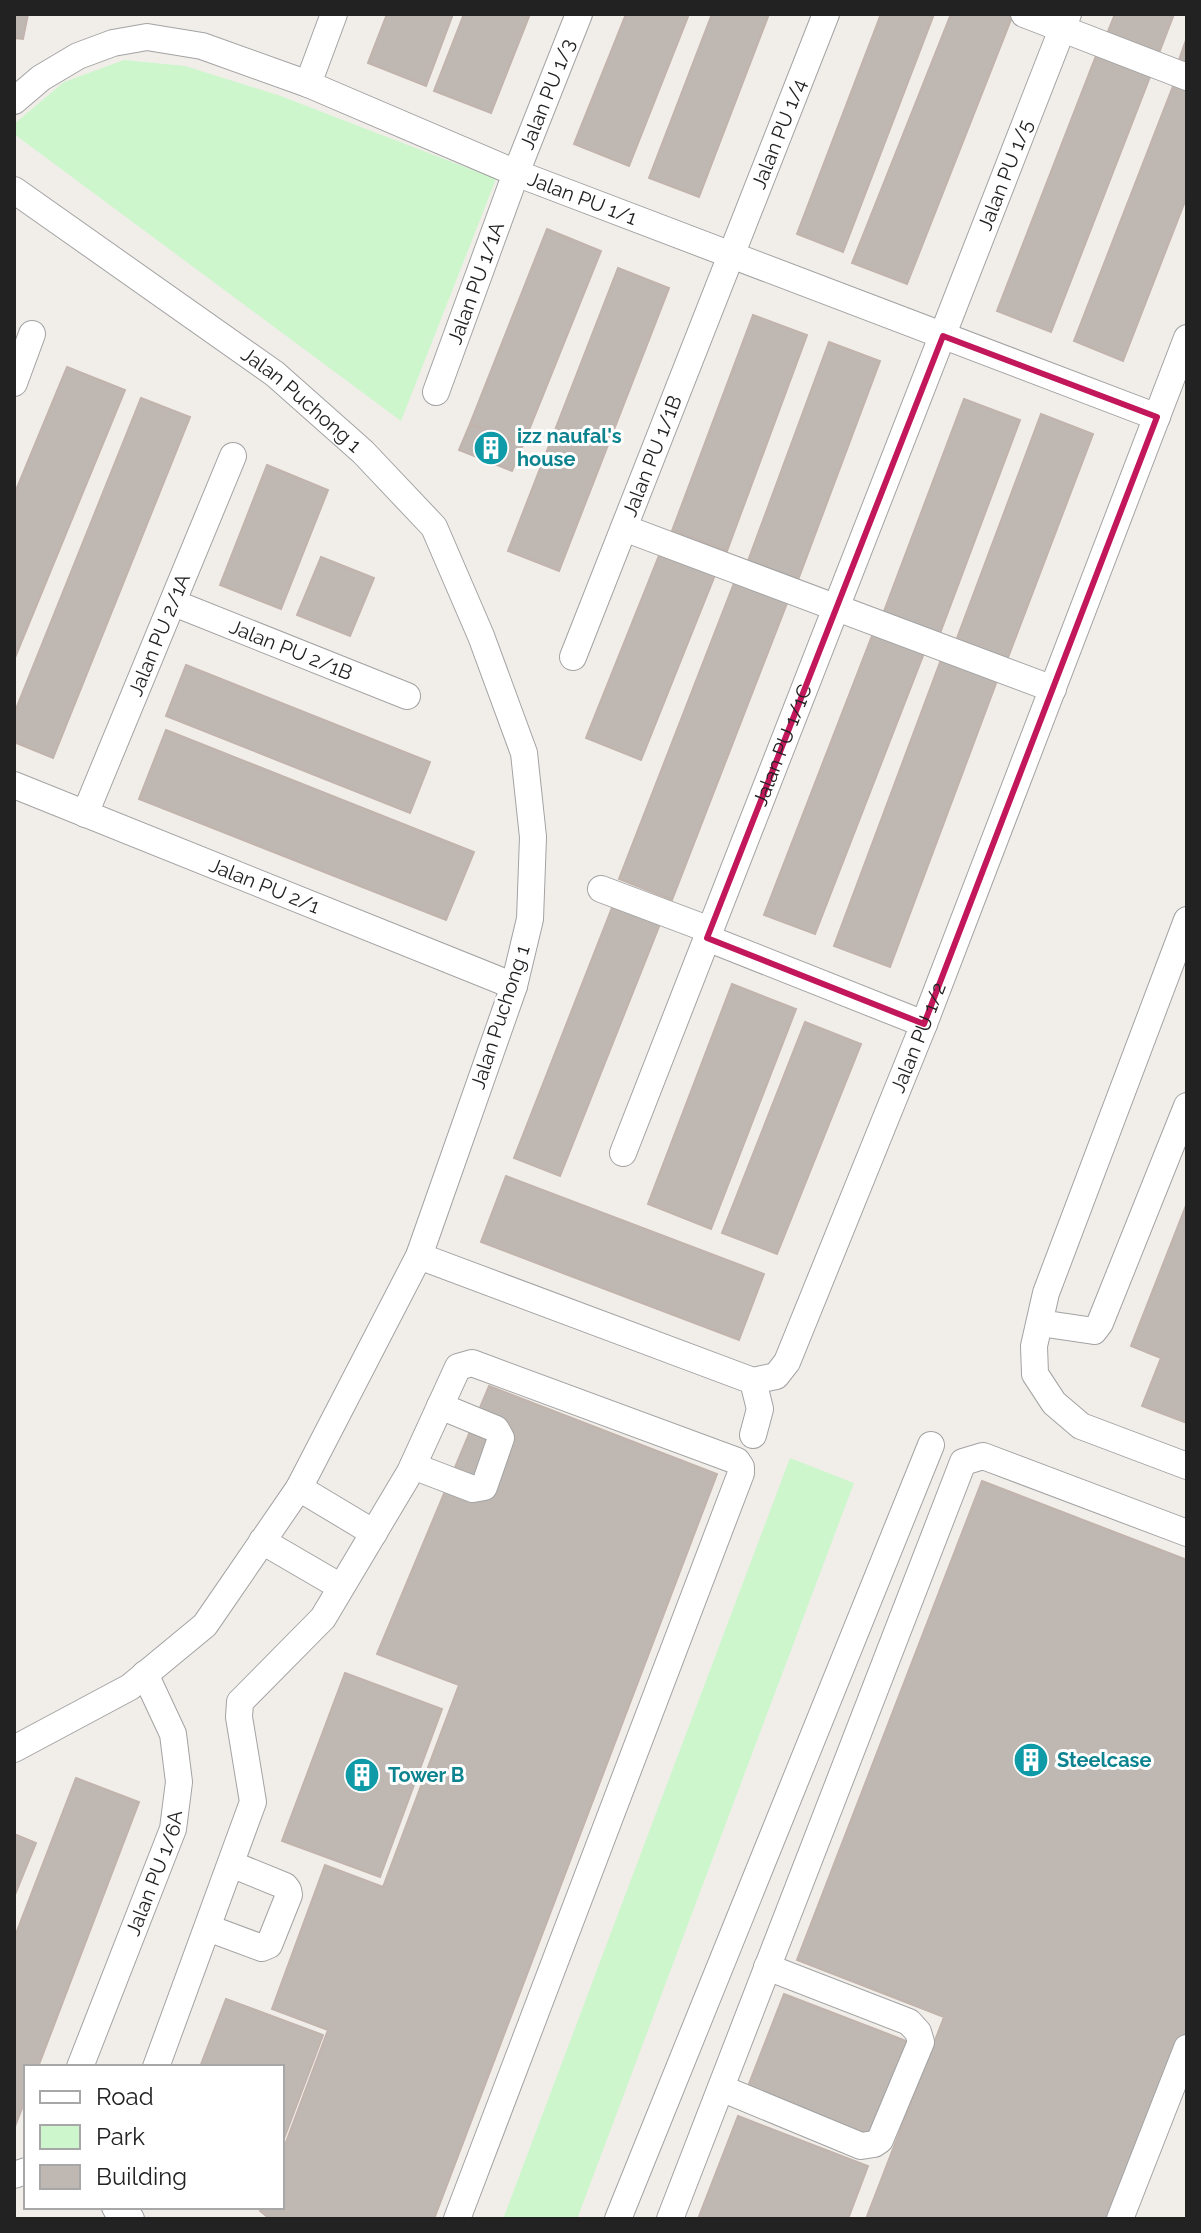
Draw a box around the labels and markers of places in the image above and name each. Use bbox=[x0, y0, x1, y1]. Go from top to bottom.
place label: izz naufal's house bbox=[517, 424, 622, 471]
building icon: izz naufal's house bbox=[472, 429, 510, 467]
building icon: Steelcase bbox=[1012, 1741, 1050, 1779]
place label: Steelcase bbox=[1057, 1748, 1152, 1772]
building icon: Tower B bbox=[343, 1756, 381, 1794]
place label: Tower B bbox=[388, 1763, 464, 1787]

